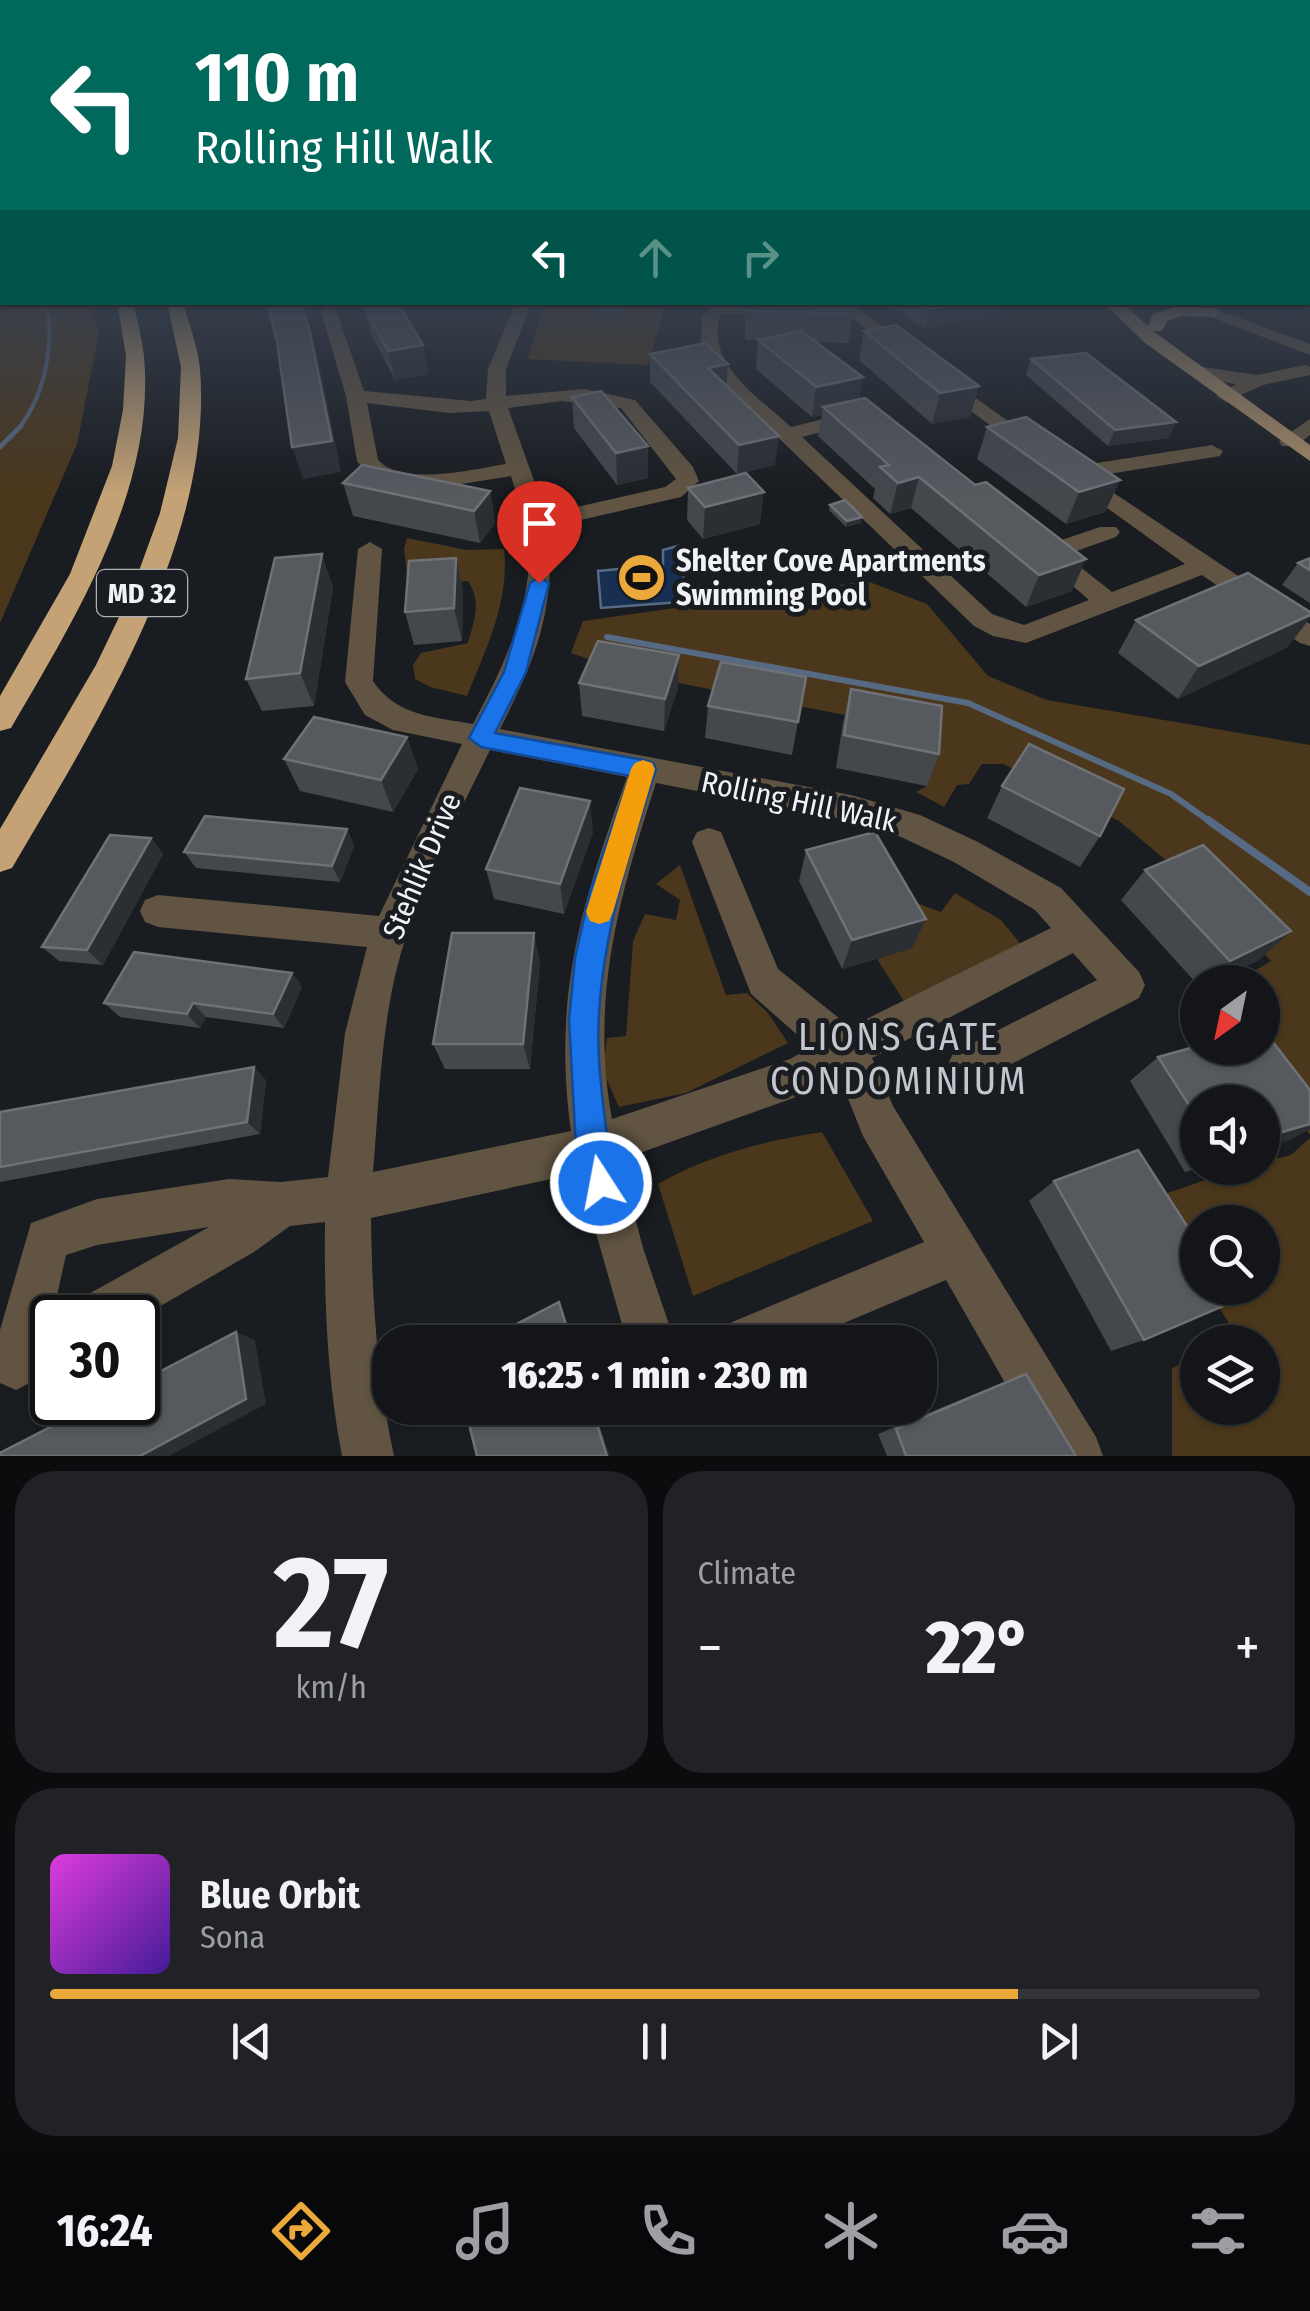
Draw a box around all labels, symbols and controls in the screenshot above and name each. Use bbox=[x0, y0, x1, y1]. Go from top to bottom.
text: 110 m bbox=[195, 36, 359, 120]
icon: left bbox=[30, 40, 160, 170]
text: Rolling Hill Walk bbox=[195, 121, 493, 175]
icon: left bbox=[523, 230, 578, 285]
icon: ahead bbox=[628, 230, 683, 285]
icon: right bbox=[733, 230, 788, 285]
pin bbox=[497, 481, 582, 584]
icon: arrive bbox=[512, 496, 567, 551]
place label: Shelter Cove Apartments Swimming Pool bbox=[676, 543, 986, 613]
sports icon: Shelter Cove Apartments Swimming Pool bbox=[615, 552, 667, 604]
road number: MD 32 bbox=[97, 570, 187, 616]
street label: Rolling Hill Walk bbox=[698, 764, 900, 840]
street label: Stehlik Drive bbox=[375, 788, 469, 944]
north arrow bbox=[1180, 965, 1280, 1065]
map controls bbox=[1180, 965, 1280, 1425]
district label: LIONS GATE CONDOMINIUM bbox=[770, 1014, 1028, 1104]
button: sound bbox=[1180, 1085, 1280, 1185]
position arrow bbox=[549, 1131, 653, 1235]
button: search bbox=[1180, 1205, 1280, 1305]
speed limit sign: 30 bbox=[30, 1295, 160, 1425]
button: layers bbox=[1180, 1325, 1280, 1425]
text: 16:25 · 1 min · 230 m bbox=[501, 1352, 808, 1398]
text: 27 bbox=[274, 1525, 389, 1681]
text: Climate bbox=[698, 1554, 796, 1592]
text: 22° bbox=[926, 1603, 1031, 1693]
text: − bbox=[698, 1615, 722, 1681]
text: + bbox=[1235, 1615, 1260, 1681]
text: km/h bbox=[296, 1668, 367, 1706]
text: Blue Orbit bbox=[200, 1872, 360, 1918]
text: Sona bbox=[200, 1918, 265, 1956]
icon: previous bbox=[224, 2014, 279, 2069]
icon: pause bbox=[627, 2014, 682, 2069]
icon: next bbox=[1031, 2014, 1086, 2069]
icon: directions bbox=[266, 2196, 336, 2266]
icon: music bbox=[450, 2196, 520, 2266]
icon: phone bbox=[633, 2196, 703, 2266]
icon: climate bbox=[816, 2196, 886, 2266]
icon: car bbox=[1000, 2196, 1070, 2266]
icon: filters bbox=[1183, 2196, 1253, 2266]
text: 16:24 bbox=[57, 2204, 153, 2258]

